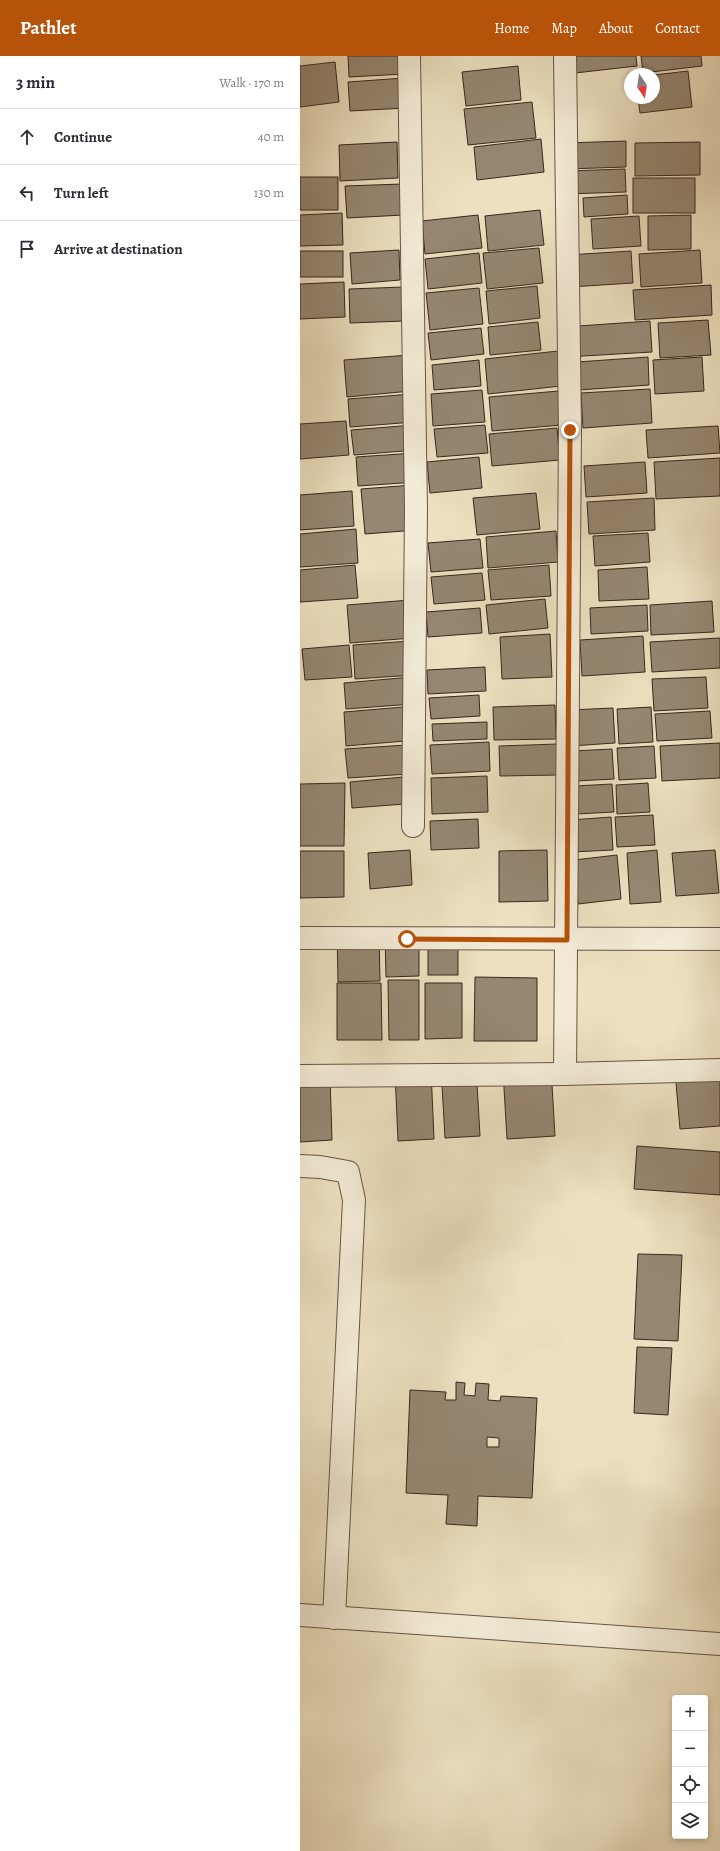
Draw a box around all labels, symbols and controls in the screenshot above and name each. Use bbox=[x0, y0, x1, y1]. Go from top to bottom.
text: Pathlet bbox=[20, 15, 76, 41]
text: Home bbox=[494, 19, 529, 38]
text: Map bbox=[551, 19, 577, 38]
text: About bbox=[599, 19, 633, 38]
text: Contact bbox=[655, 19, 700, 38]
north arrow bbox=[624, 68, 660, 104]
text: 3 min bbox=[16, 71, 55, 94]
text: Walk · 170 m bbox=[219, 74, 284, 91]
icon: ahead bbox=[16, 126, 38, 148]
text: Continue bbox=[54, 127, 112, 147]
text: 40 m bbox=[258, 128, 284, 145]
icon: left bbox=[16, 182, 38, 204]
text: Turn left bbox=[54, 183, 109, 203]
text: 130 m bbox=[254, 184, 284, 201]
icon: arrive bbox=[16, 238, 38, 260]
text: Arrive at destination bbox=[54, 239, 183, 259]
route end bbox=[561, 421, 579, 439]
route start bbox=[398, 930, 416, 948]
map controls bbox=[672, 1695, 708, 1839]
button: + bbox=[672, 1695, 708, 1731]
button: − bbox=[672, 1731, 708, 1767]
button: locate bbox=[672, 1767, 708, 1803]
button: layers bbox=[672, 1803, 708, 1839]

